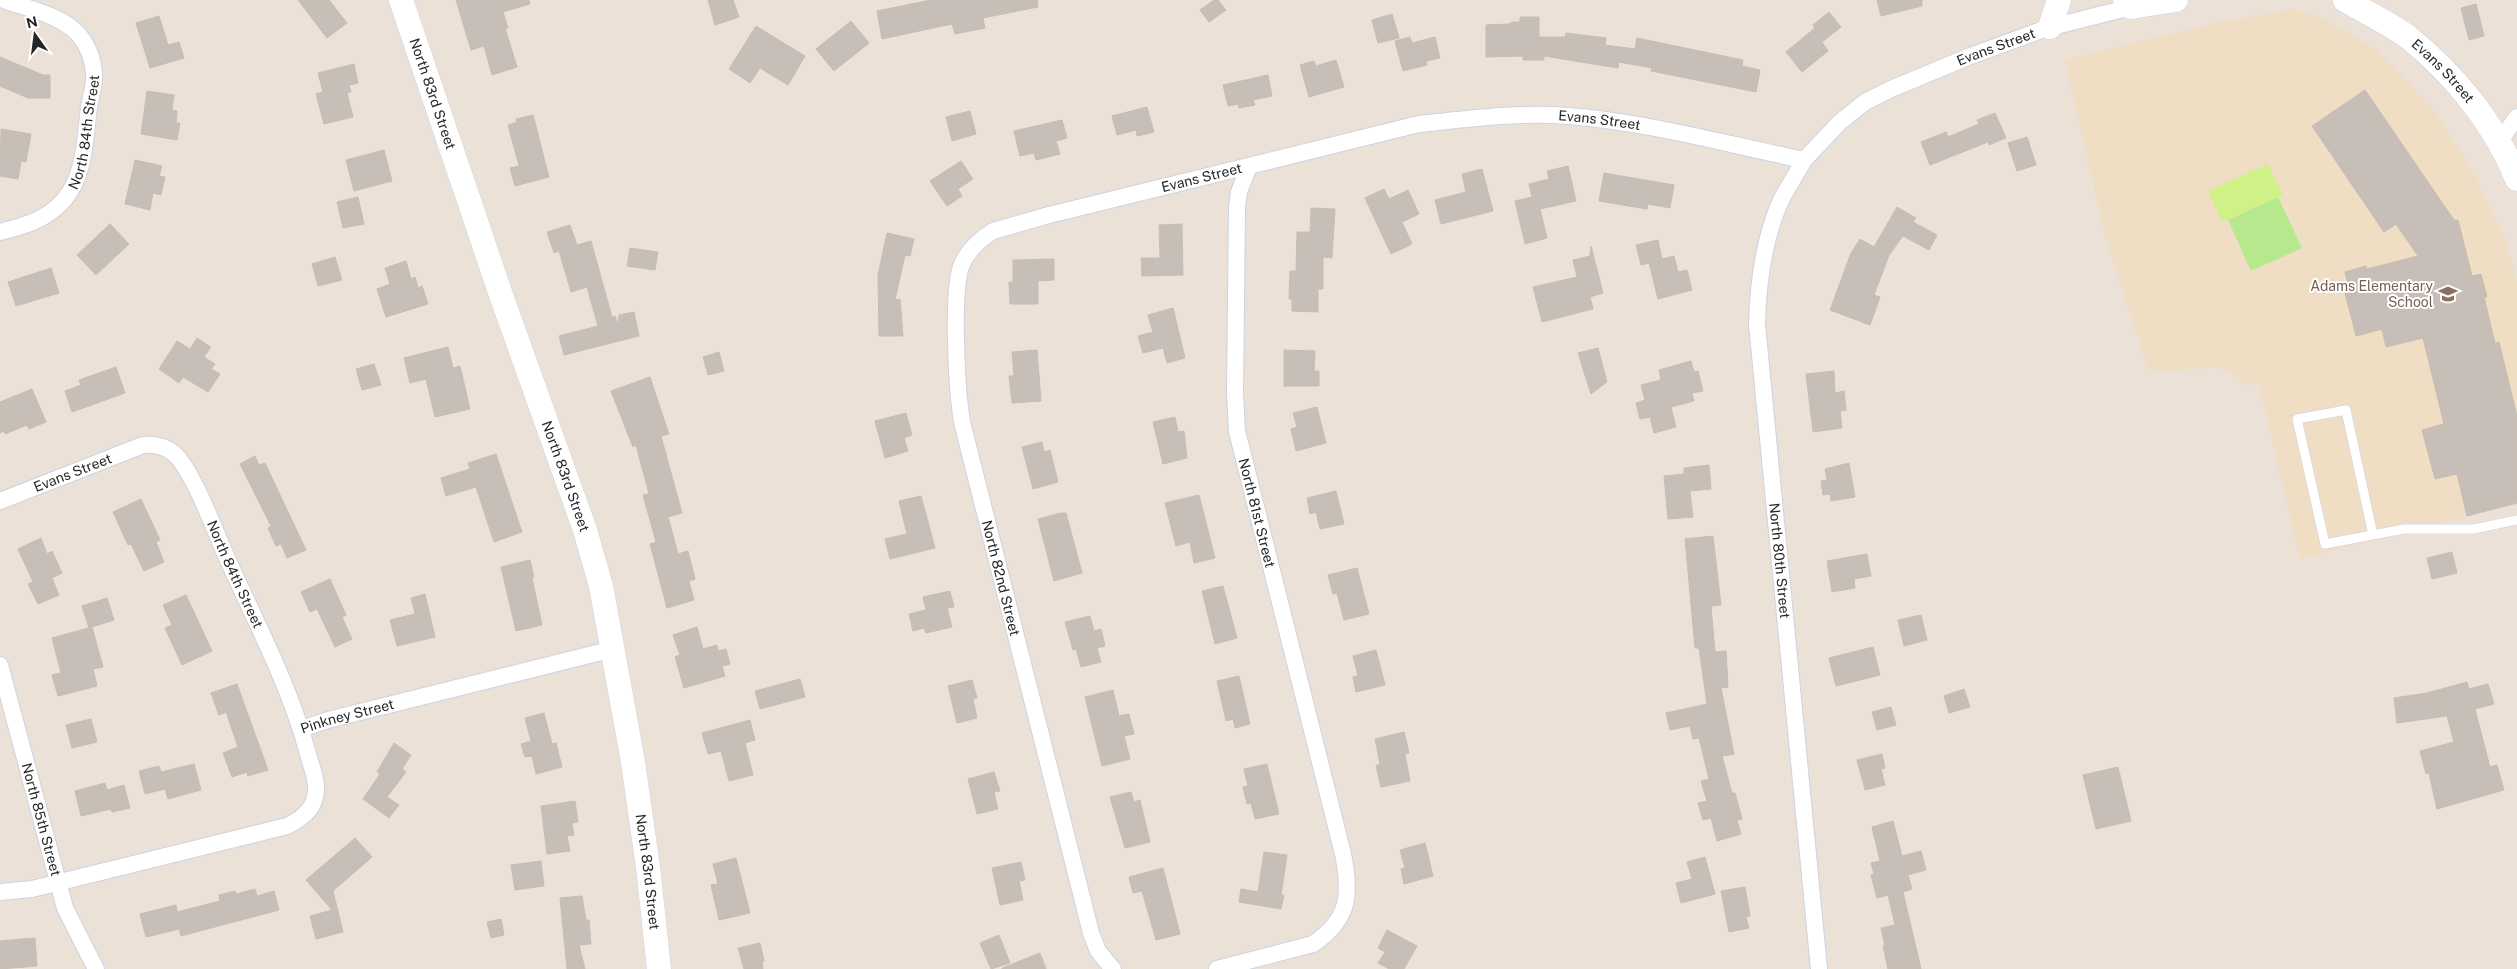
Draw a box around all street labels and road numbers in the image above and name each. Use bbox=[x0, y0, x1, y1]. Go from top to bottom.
street label: Evans Street bbox=[1954, 25, 2037, 69]
street label: North 83rd Street bbox=[407, 36, 459, 151]
street label: Evans Street bbox=[2409, 36, 2478, 106]
street label: North 84th Street bbox=[65, 75, 102, 192]
street label: Evans Street bbox=[1558, 107, 1642, 133]
street label: Evans Street bbox=[1160, 160, 1244, 195]
street label: North 83rd Street bbox=[539, 419, 593, 534]
street label: Evans Street bbox=[31, 450, 114, 495]
street label: North 81st Street bbox=[1236, 457, 1278, 569]
street label: North 80th Street bbox=[1766, 502, 1793, 619]
street label: North 84th Street bbox=[204, 518, 266, 630]
street label: North 82nd Street bbox=[979, 518, 1023, 638]
street label: Pinkney Street bbox=[298, 696, 396, 737]
street label: North 85th Street bbox=[19, 761, 64, 878]
street label: North 83rd Street bbox=[633, 813, 663, 931]

